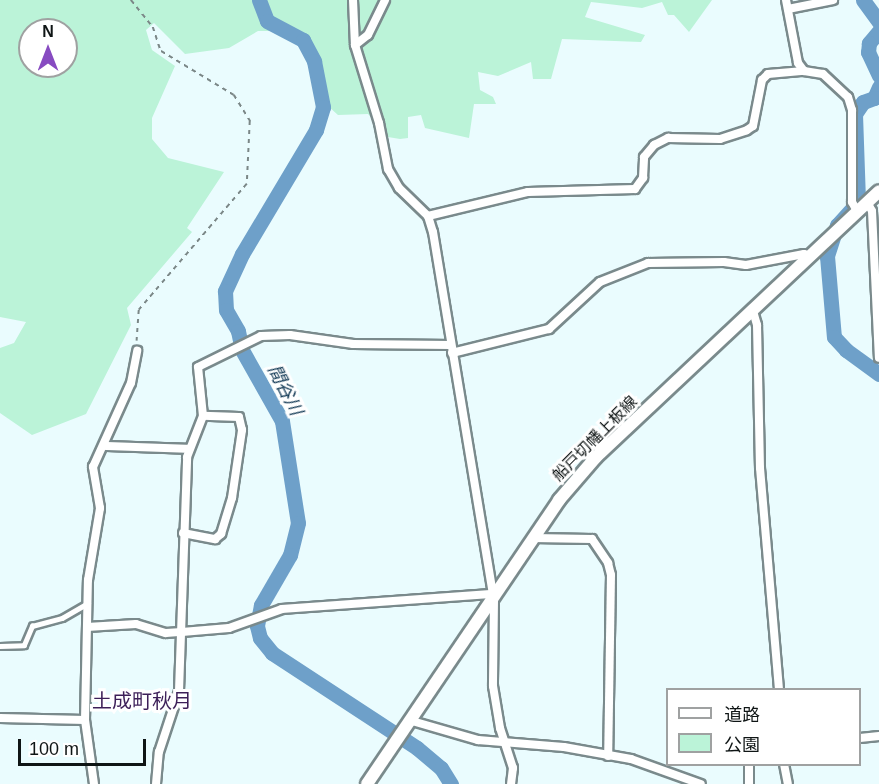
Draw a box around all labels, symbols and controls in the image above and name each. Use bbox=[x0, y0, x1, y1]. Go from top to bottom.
north arrow bbox=[18, 18, 78, 78]
text: N bbox=[42, 23, 54, 40]
water label: 間谷川 bbox=[263, 361, 307, 419]
street label: 船戸切幡上板線 bbox=[549, 393, 641, 485]
legend bbox=[666, 688, 861, 766]
district label: 土成町秋月 bbox=[92, 689, 192, 713]
text: 道路 bbox=[724, 705, 760, 725]
scale bar bbox=[21, 727, 148, 765]
text: 公園 bbox=[724, 735, 760, 755]
text: 100 m bbox=[29, 739, 79, 759]

